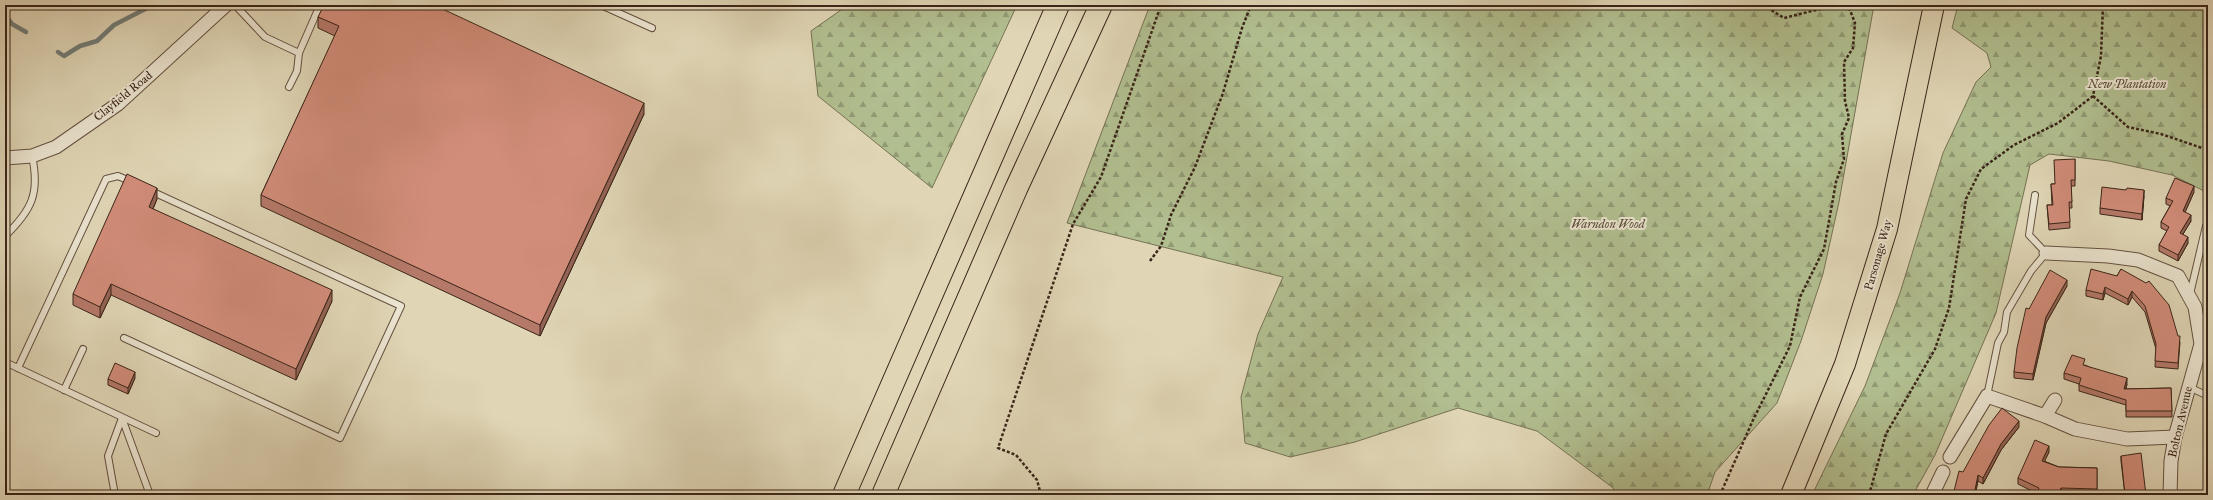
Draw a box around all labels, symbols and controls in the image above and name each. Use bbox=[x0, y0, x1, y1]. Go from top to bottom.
street label: Clayfield Road bbox=[91, 68, 155, 124]
park label: New Plantation bbox=[2087, 77, 2167, 91]
park label: Warndon Wood bbox=[1571, 217, 1645, 231]
street label: Parsonage Way bbox=[1861, 218, 1896, 292]
street label: Bolton Avenue bbox=[2165, 385, 2195, 459]

